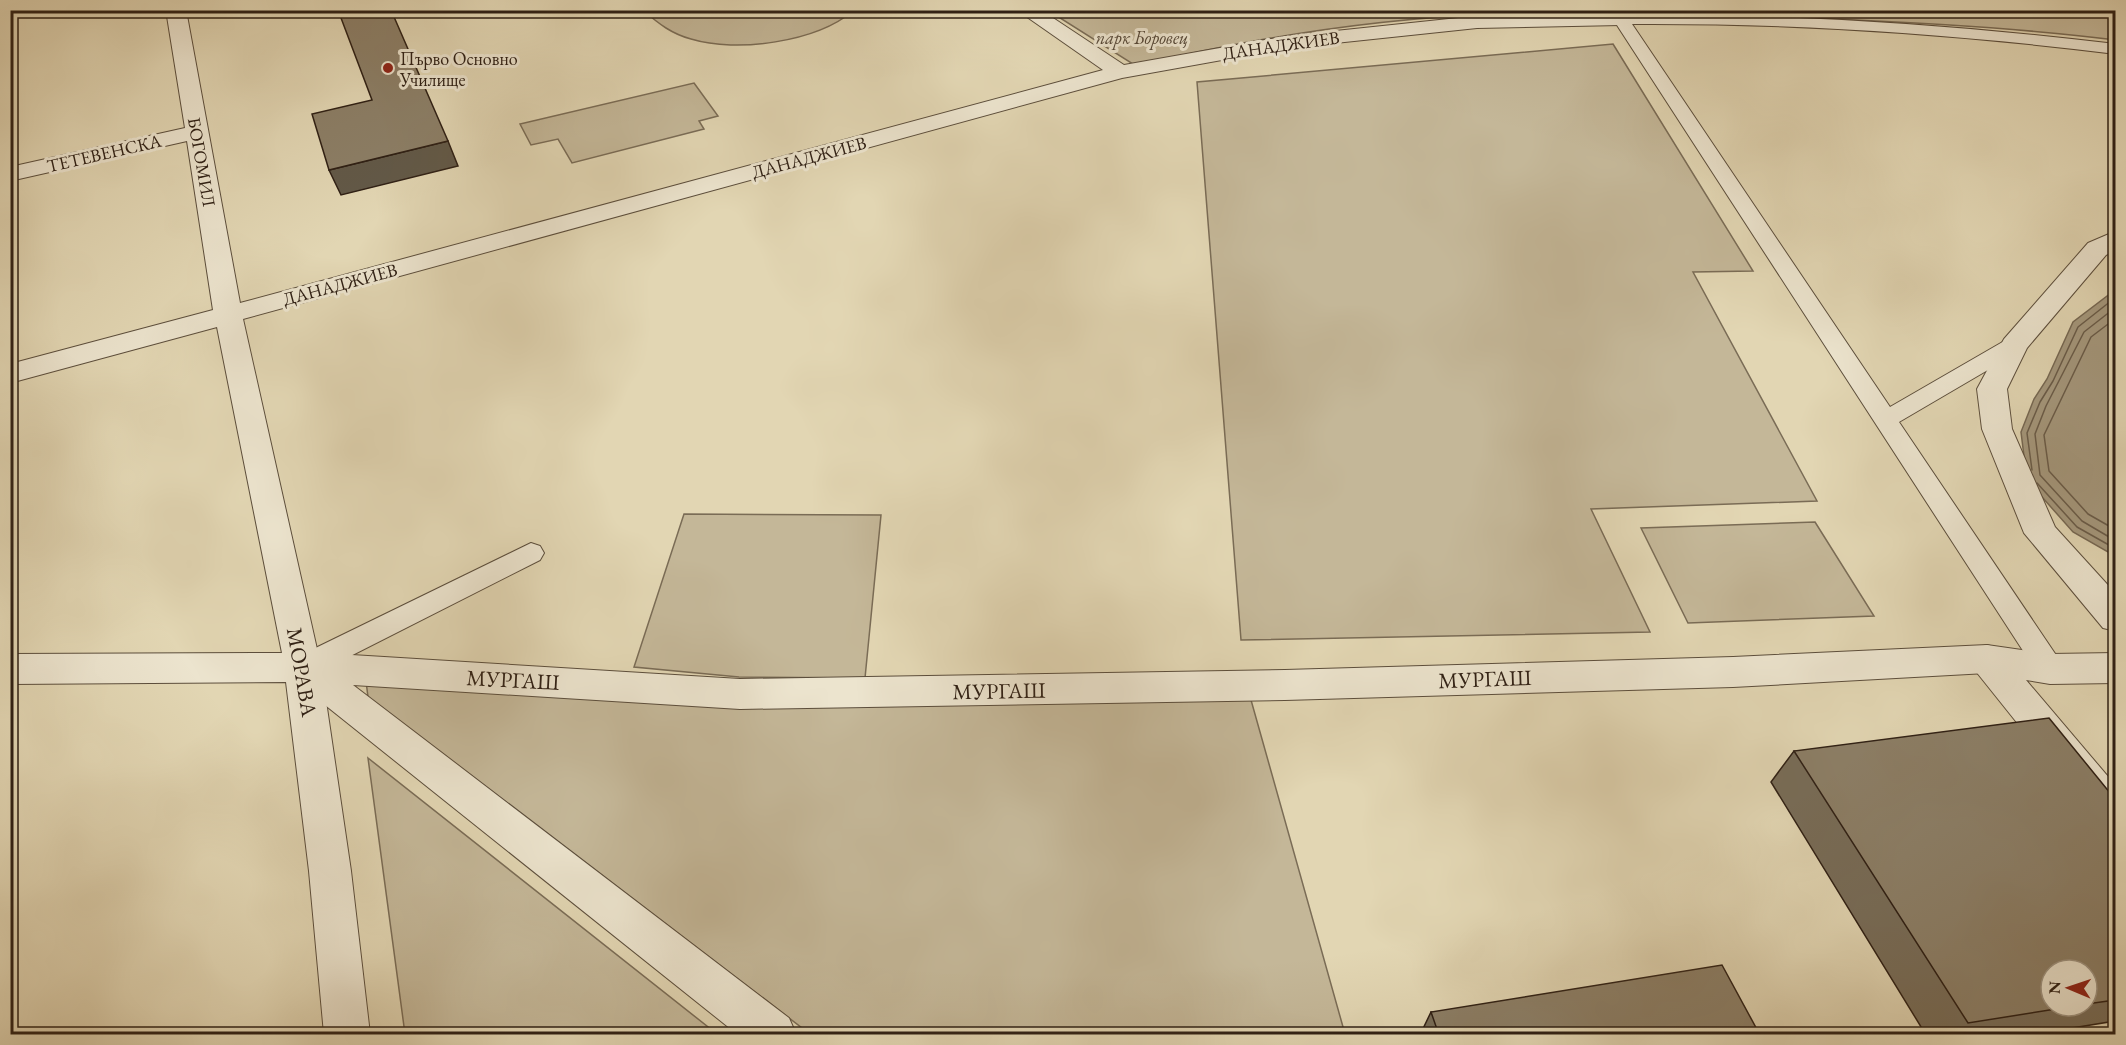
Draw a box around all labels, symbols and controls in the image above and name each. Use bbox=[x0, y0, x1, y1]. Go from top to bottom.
street label: ДАНАДЖИЕВ bbox=[1221, 25, 1341, 65]
park label: парк Боровец bbox=[1096, 26, 1188, 50]
place label: Първо Основно Училище bbox=[399, 47, 518, 91]
marker: Първо Основно Училище bbox=[381, 61, 395, 75]
street label: БОГОМИЛ bbox=[183, 115, 221, 209]
street label: ТЕТЕВЕНСКА bbox=[44, 129, 164, 177]
street label: ДАНАДЖИЕВ bbox=[749, 131, 869, 183]
street label: ДАНАДЖИЕВ bbox=[280, 258, 400, 310]
street label: МОРАВА bbox=[280, 625, 324, 720]
street label: МУРГАШ bbox=[466, 663, 561, 697]
street label: МУРГАШ bbox=[1438, 663, 1532, 695]
street label: МУРГАШ bbox=[952, 676, 1046, 706]
north arrow bbox=[2039, 958, 2099, 1018]
text: N bbox=[2044, 981, 2065, 994]

